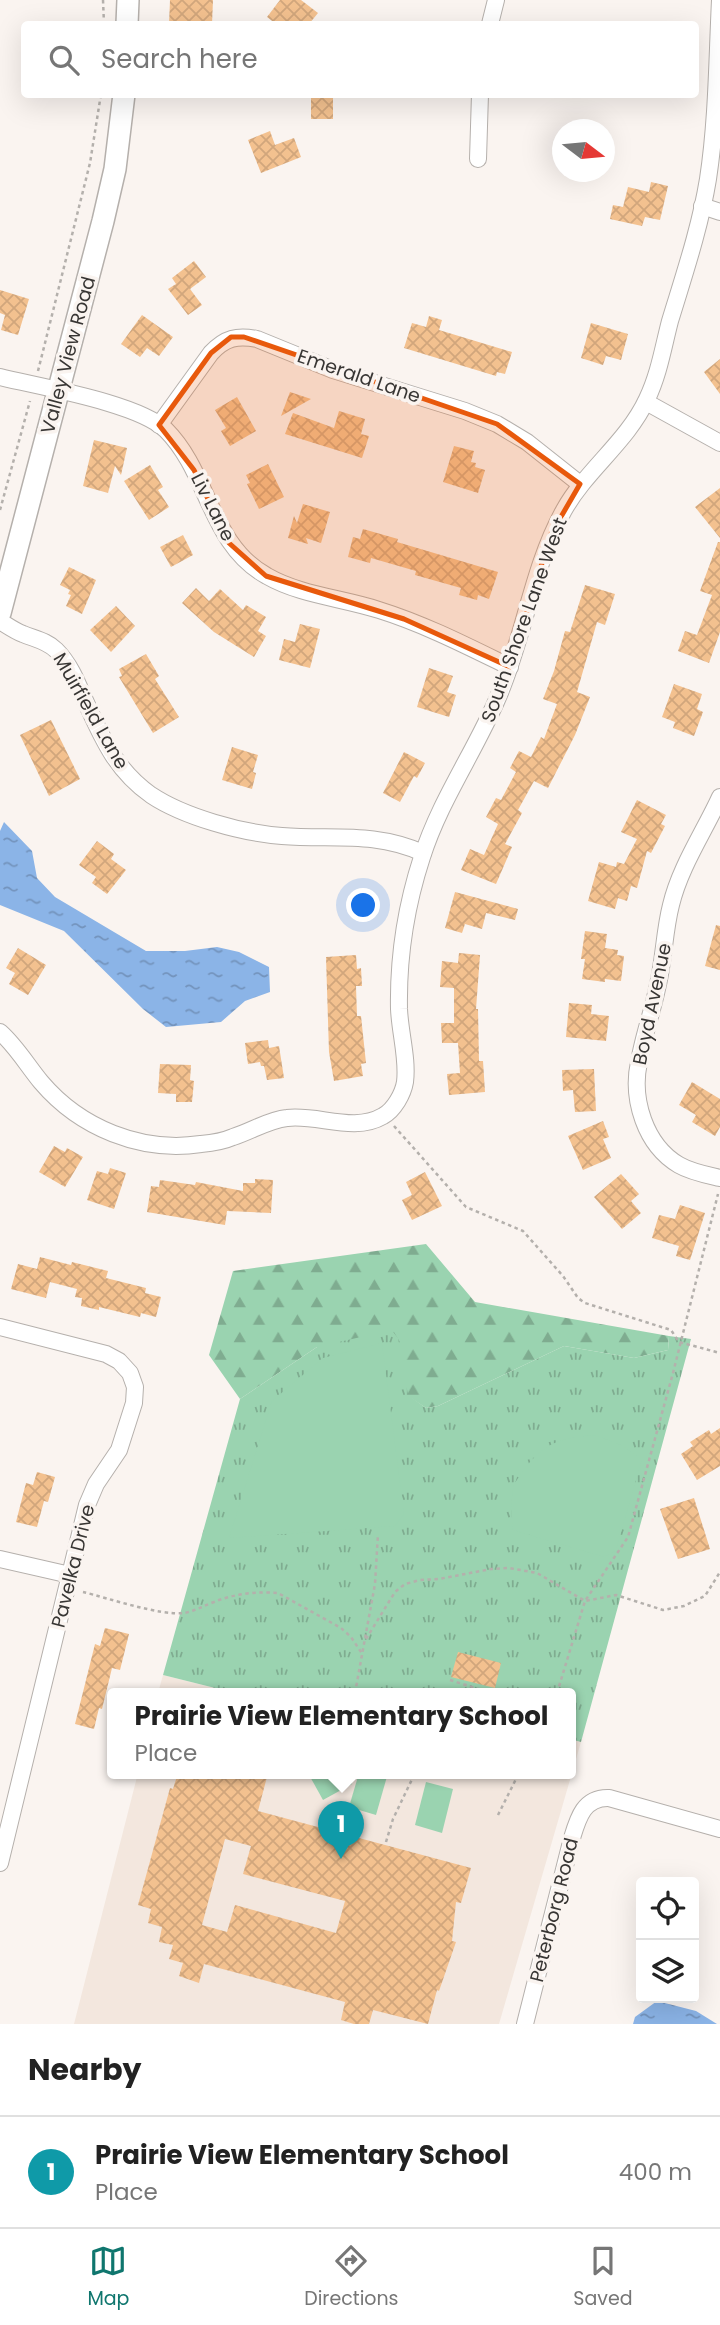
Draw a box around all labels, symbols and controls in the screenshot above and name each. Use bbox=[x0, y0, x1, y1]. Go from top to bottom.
search box bbox=[21, 21, 699, 98]
icon: search bbox=[45, 41, 83, 79]
text: Search here bbox=[101, 41, 258, 77]
north arrow bbox=[552, 119, 615, 182]
street label: Valley View Road bbox=[34, 273, 102, 437]
street label: Emerald Lane bbox=[294, 342, 424, 410]
street label: Liv Lane bbox=[184, 468, 242, 546]
street label: South Shore Lane West bbox=[474, 514, 574, 726]
street label: Muirfield Lane bbox=[47, 648, 135, 774]
your location bbox=[346, 888, 380, 922]
street label: Boyd Avenue bbox=[626, 941, 678, 1067]
street label: Pavelka Drive bbox=[45, 1501, 101, 1631]
popup bbox=[107, 1688, 576, 1779]
text: Prairie View Elementary School bbox=[135, 1698, 548, 1734]
text: Place bbox=[135, 1737, 197, 1769]
pin: 1 bbox=[318, 1801, 364, 1859]
street label: Peterborg Road bbox=[523, 1835, 585, 1985]
map controls bbox=[636, 1877, 699, 2003]
button: locate bbox=[636, 1877, 699, 1940]
button: layers bbox=[636, 1940, 699, 2003]
text: Nearby bbox=[28, 2048, 142, 2091]
text: Prairie View Elementary School bbox=[95, 2137, 509, 2173]
text: 1 bbox=[47, 2156, 55, 2188]
text: 400 m bbox=[619, 2156, 692, 2188]
text: Place bbox=[95, 2176, 158, 2208]
tab: Map bbox=[87, 2242, 129, 2313]
tab: Directions bbox=[304, 2242, 399, 2313]
tab: Saved bbox=[573, 2242, 633, 2313]

